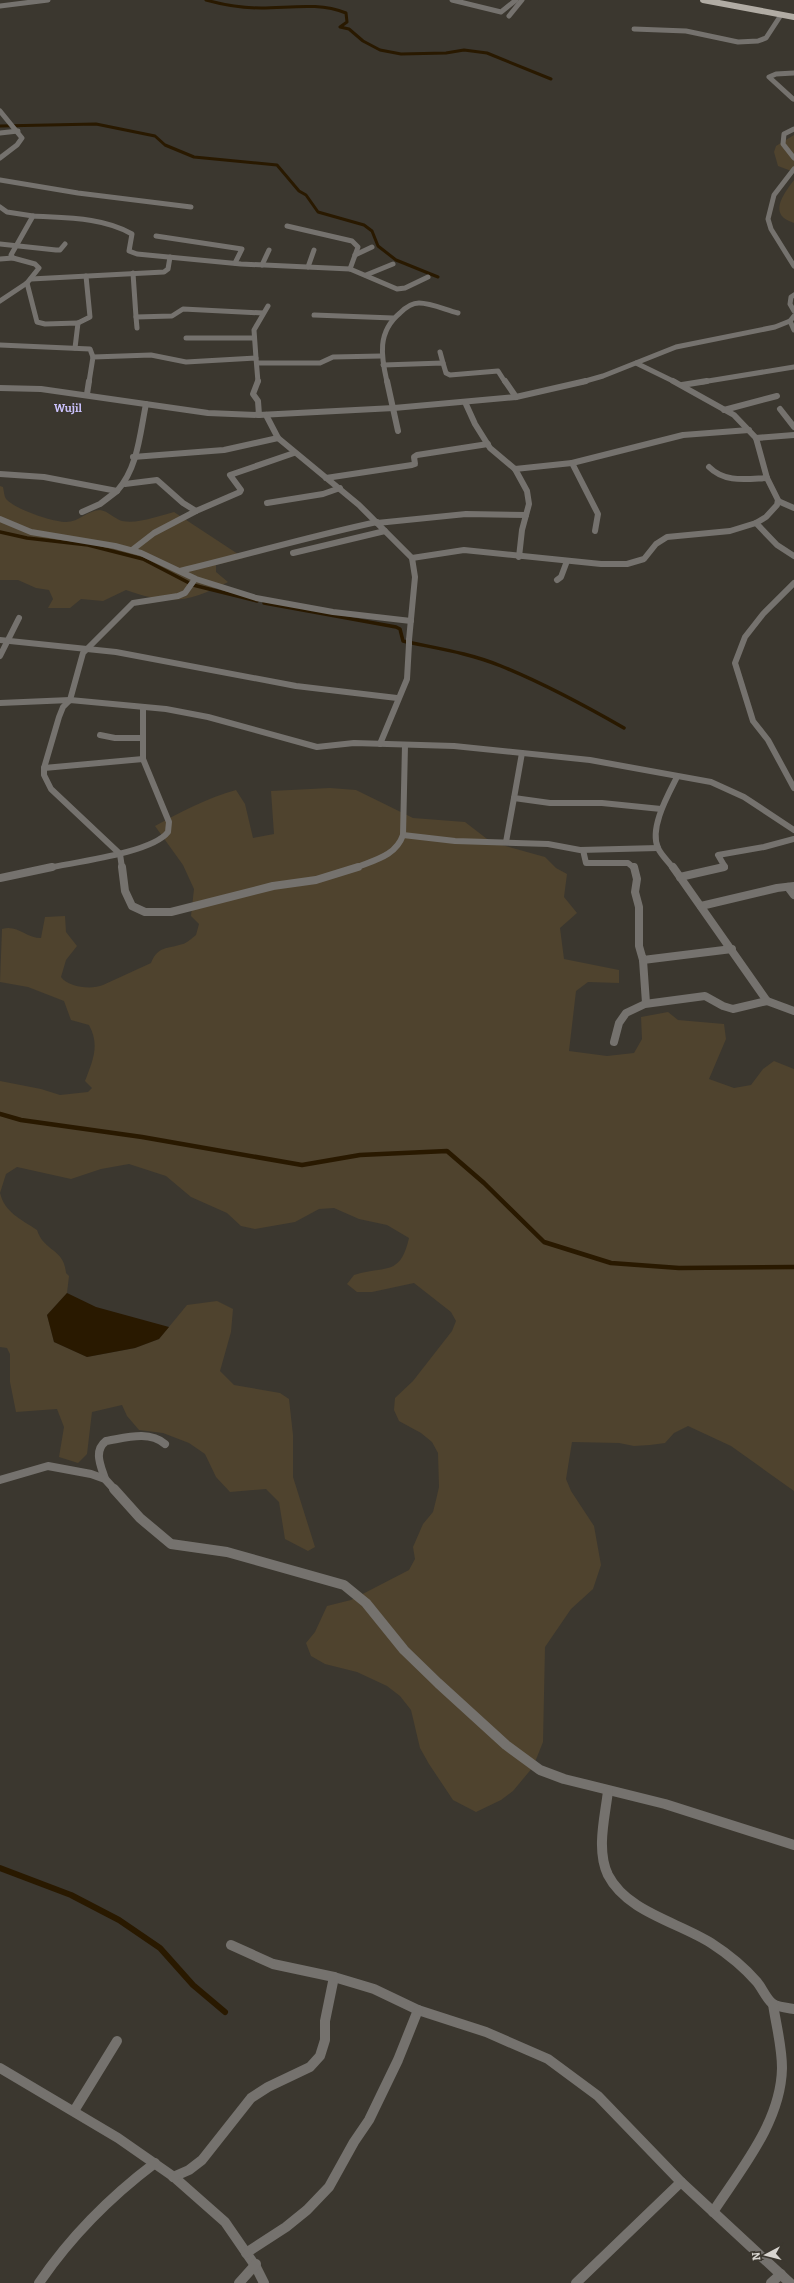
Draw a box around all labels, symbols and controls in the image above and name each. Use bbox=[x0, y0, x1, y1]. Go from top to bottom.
district label: Wujil bbox=[54, 402, 83, 415]
north arrow bbox=[746, 2235, 786, 2275]
text: N bbox=[750, 2251, 764, 2261]

